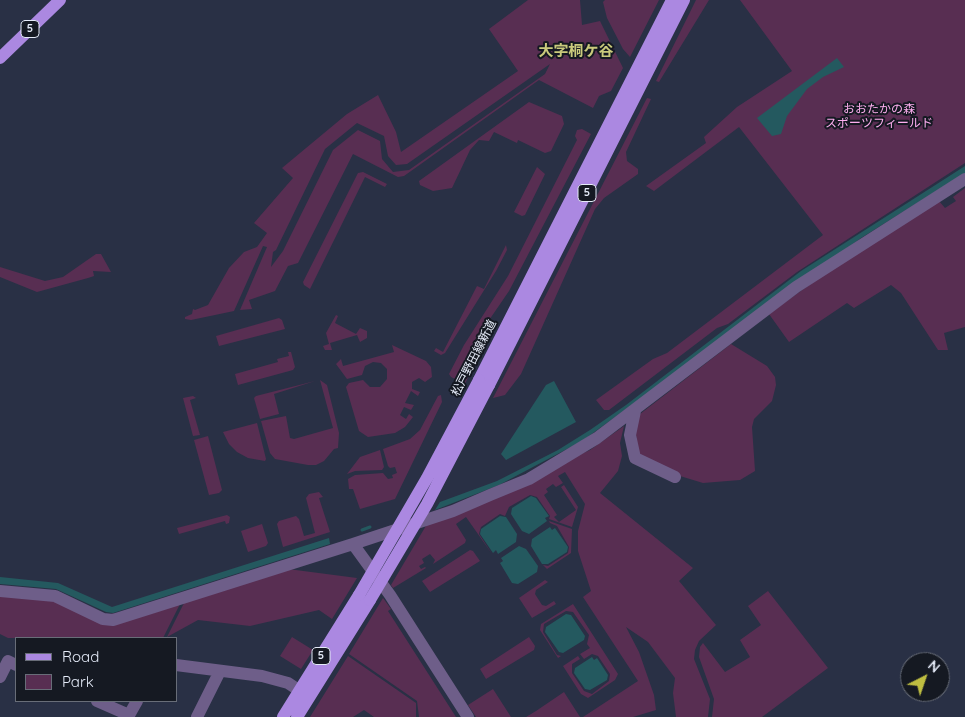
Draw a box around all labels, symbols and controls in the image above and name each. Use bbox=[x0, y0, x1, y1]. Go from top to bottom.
road number: 5 bbox=[21, 20, 39, 38]
district label: 大字桐ケ谷 bbox=[539, 42, 613, 60]
park label: おおたかの森 スポーツフィールド bbox=[825, 102, 933, 130]
road number: 5 bbox=[578, 184, 596, 202]
street label: 松戸野田線新道 bbox=[449, 317, 499, 399]
legend bbox=[15, 637, 178, 702]
text: Road bbox=[62, 647, 99, 666]
road number: 5 bbox=[312, 648, 330, 664]
north arrow bbox=[900, 652, 950, 702]
text: N bbox=[924, 656, 944, 677]
text: Park bbox=[62, 672, 94, 691]

